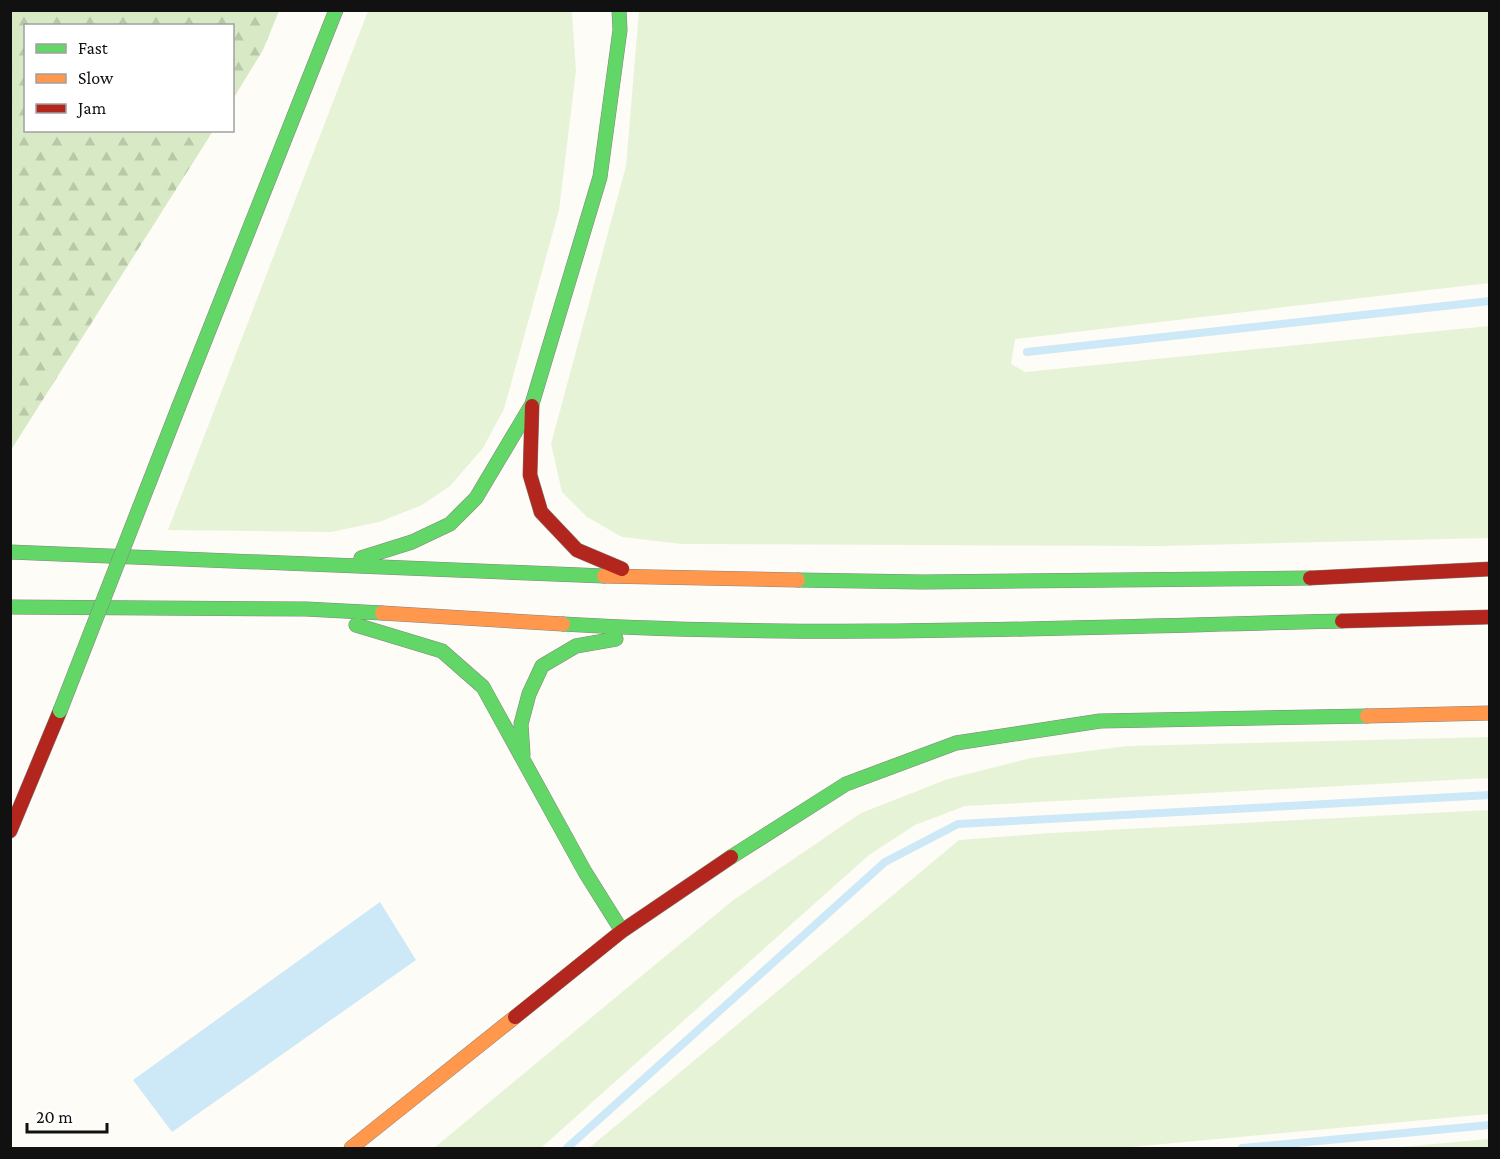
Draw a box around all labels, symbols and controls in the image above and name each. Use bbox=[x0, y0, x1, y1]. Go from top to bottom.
legend bbox=[24, 24, 234, 132]
text: Fast bbox=[78, 38, 109, 58]
text: Slow bbox=[78, 68, 114, 88]
text: Jam bbox=[76, 98, 107, 118]
scale bar bbox=[27, 1096, 106, 1134]
text: 20 m bbox=[36, 1107, 73, 1127]

